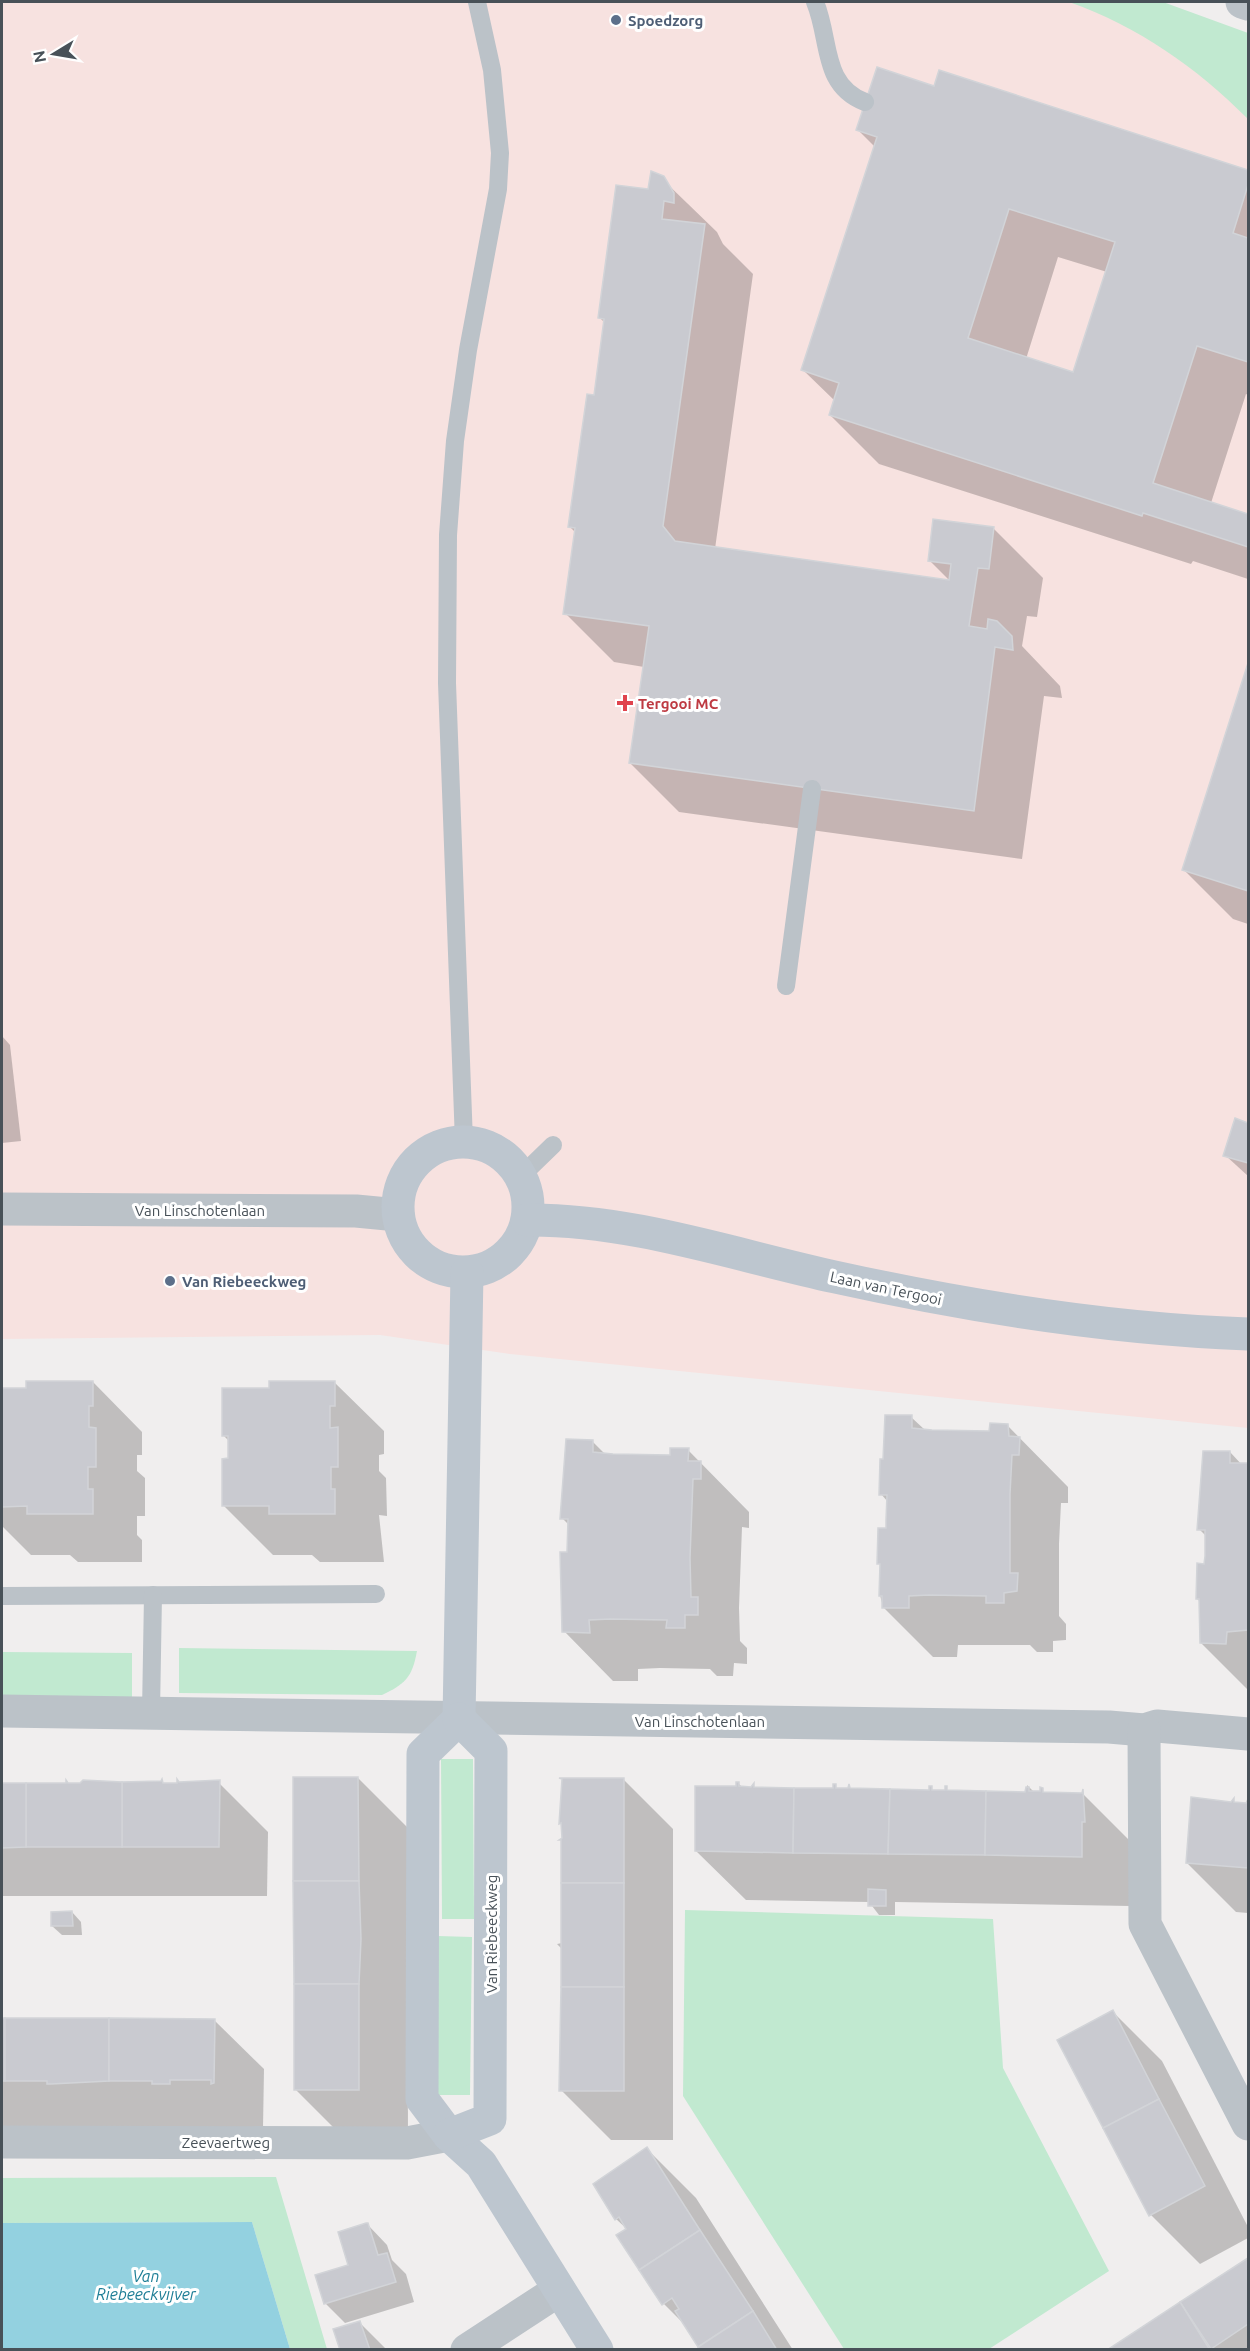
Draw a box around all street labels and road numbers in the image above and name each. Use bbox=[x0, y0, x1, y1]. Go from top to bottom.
street label: Van Linschotenlaan bbox=[135, 1202, 265, 1219]
street label: Laan van Tergooi bbox=[829, 1268, 943, 1308]
street label: Van Linschotenlaan bbox=[635, 1713, 765, 1730]
street label: Van Riebeeckweg bbox=[483, 1875, 500, 1993]
street label: Zeevaertweg bbox=[182, 2134, 270, 2151]

